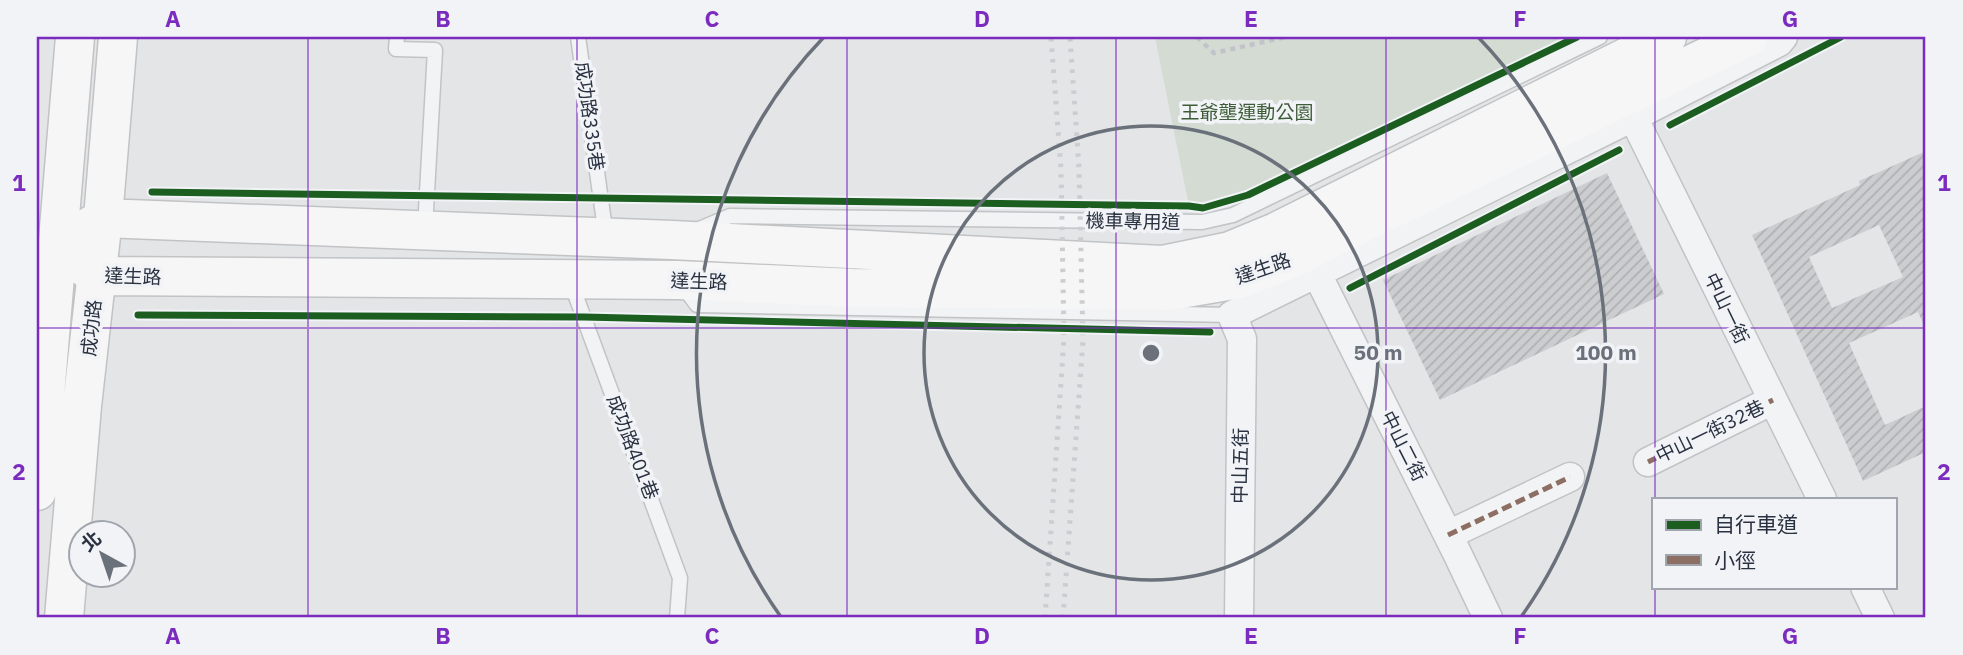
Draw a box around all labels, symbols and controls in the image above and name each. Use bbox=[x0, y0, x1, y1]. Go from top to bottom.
text: A bbox=[165, 3, 181, 33]
text: B bbox=[435, 3, 451, 33]
text: C bbox=[705, 3, 720, 33]
text: D bbox=[974, 3, 990, 33]
text: E bbox=[1244, 3, 1258, 33]
text: F bbox=[1513, 3, 1527, 33]
text: G bbox=[1782, 3, 1798, 33]
street label: 成功路335巷 bbox=[570, 60, 610, 172]
park label: 王爺壟運動公園 bbox=[1180, 100, 1314, 124]
text: 1 bbox=[12, 167, 26, 197]
text: 1 bbox=[1937, 167, 1951, 197]
street label: 機車專用道 bbox=[1085, 208, 1181, 234]
street label: 達生路 bbox=[1232, 247, 1294, 289]
street label: 達生路 bbox=[104, 263, 162, 289]
street label: 達生路 bbox=[670, 268, 728, 294]
street label: 中山一街 bbox=[1700, 269, 1754, 347]
street label: 成功路 bbox=[76, 298, 106, 358]
text: 50 m bbox=[1354, 338, 1402, 366]
text: 100 m bbox=[1575, 338, 1637, 366]
centre of rings bbox=[1139, 341, 1163, 365]
street label: 成功路401巷 bbox=[602, 391, 664, 503]
street label: 中山一街32巷 bbox=[1652, 394, 1768, 468]
street label: 中山二街 bbox=[1376, 407, 1432, 485]
street label: 中山五街 bbox=[1227, 428, 1253, 504]
text: 2 bbox=[12, 456, 26, 486]
text: 2 bbox=[1937, 456, 1951, 486]
legend bbox=[1652, 498, 1896, 588]
text: 自行車道 bbox=[1714, 510, 1798, 538]
north arrow bbox=[66, 518, 136, 588]
text: 北 bbox=[76, 526, 106, 556]
text: 小徑 bbox=[1714, 546, 1756, 574]
text: A bbox=[165, 620, 181, 650]
text: B bbox=[435, 620, 451, 650]
text: C bbox=[705, 620, 720, 650]
text: D bbox=[974, 620, 990, 650]
text: E bbox=[1244, 620, 1258, 650]
text: F bbox=[1513, 620, 1527, 650]
text: G bbox=[1782, 620, 1798, 650]

